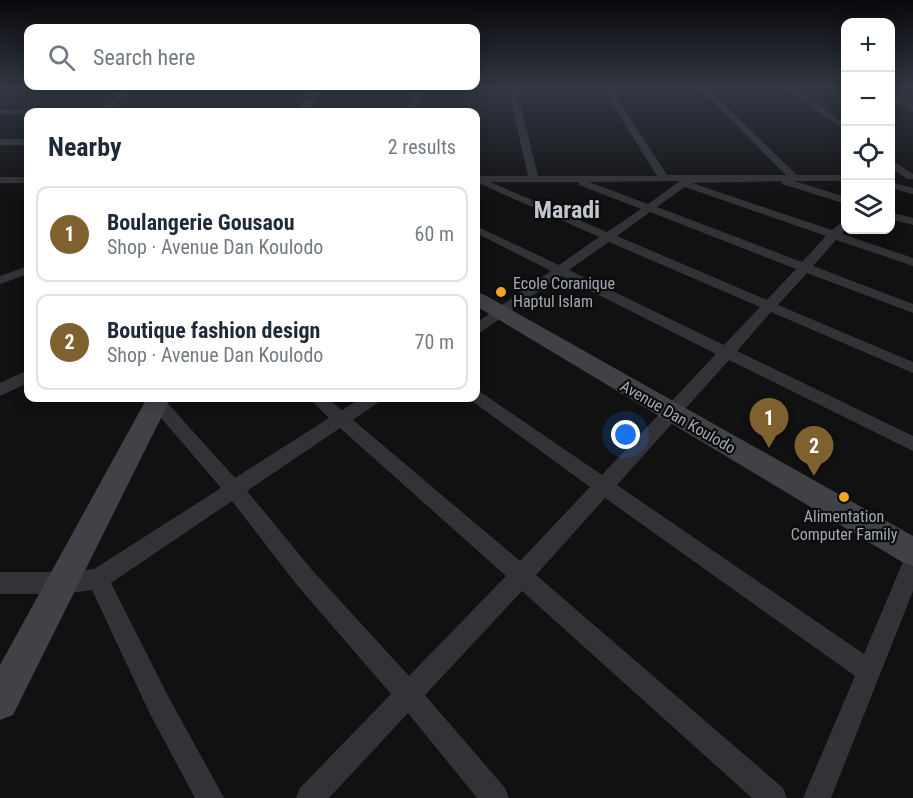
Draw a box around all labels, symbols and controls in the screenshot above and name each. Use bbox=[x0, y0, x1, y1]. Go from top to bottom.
map controls bbox=[841, 18, 895, 234]
button: + bbox=[841, 18, 895, 72]
search box bbox=[24, 24, 480, 90]
icon: search bbox=[45, 41, 78, 74]
text: Search here bbox=[93, 45, 195, 70]
button: − bbox=[841, 72, 895, 126]
button: locate bbox=[841, 126, 895, 180]
text: Nearby bbox=[48, 132, 122, 162]
text: 2 results bbox=[388, 135, 456, 159]
button: layers bbox=[841, 180, 895, 234]
district label: Maradi bbox=[534, 196, 600, 224]
text: Boulangerie Gousaou bbox=[107, 210, 295, 235]
text: 1 bbox=[64, 222, 75, 246]
text: 60 m bbox=[415, 222, 454, 246]
text: Shop · Avenue Dan Koulodo bbox=[107, 235, 323, 259]
place label: Ecole Coranique Haptul Islam bbox=[513, 274, 615, 311]
marker: Ecole Coranique Haptul Islam bbox=[494, 285, 508, 299]
text: Boutique fashion design bbox=[107, 318, 320, 343]
text: 2 bbox=[64, 330, 75, 354]
text: 70 m bbox=[415, 330, 454, 354]
text: Shop · Avenue Dan Koulodo bbox=[107, 343, 323, 367]
street label: Avenue Dan Koulodo bbox=[617, 376, 739, 458]
pin: 1 bbox=[750, 398, 788, 448]
your location bbox=[611, 420, 640, 449]
pin: 2 bbox=[794, 426, 834, 476]
marker: Alimentation Computer Family bbox=[837, 490, 851, 504]
place label: Alimentation Computer Family bbox=[791, 507, 898, 544]

